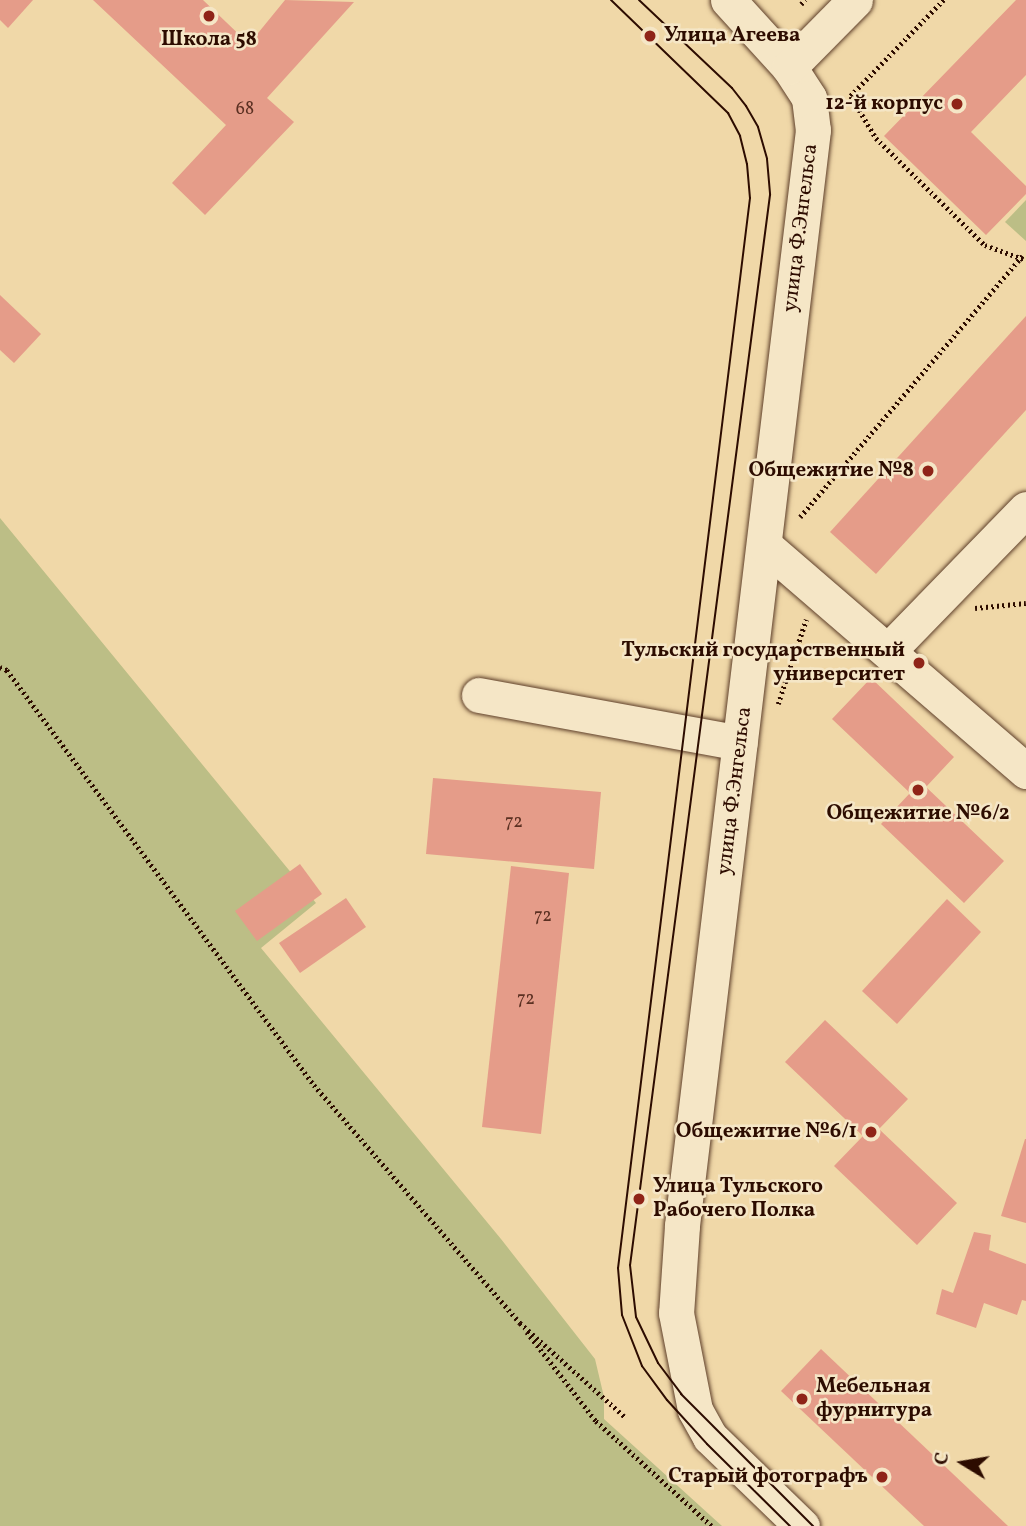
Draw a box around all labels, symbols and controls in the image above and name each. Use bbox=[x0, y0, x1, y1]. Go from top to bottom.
marker: Школа 58 bbox=[201, 8, 217, 24]
place label: Улица Агеева bbox=[664, 23, 801, 49]
place label: Школа 58 bbox=[161, 27, 257, 53]
marker: Улица Агеева bbox=[642, 28, 658, 44]
place label: 12-й корпус bbox=[825, 91, 943, 117]
marker: 12-й корпус bbox=[949, 96, 965, 112]
house number: 68 bbox=[236, 99, 254, 121]
street label: улица Ф.Энгельса bbox=[778, 142, 824, 314]
place label: Общежитие №8 bbox=[748, 458, 914, 484]
marker: Общежитие №8 bbox=[920, 463, 936, 479]
place label: Тульский государственный университет bbox=[621, 638, 905, 688]
marker: Тульский государственный университет bbox=[911, 655, 927, 671]
street label: улица Ф.Энгельса bbox=[712, 705, 758, 877]
marker: Общежитие №6/2 bbox=[910, 782, 926, 798]
place label: Общежитие №6/2 bbox=[826, 801, 1010, 827]
house number: 72 bbox=[505, 812, 523, 834]
house number: 72 bbox=[534, 906, 552, 928]
house number: 72 bbox=[517, 989, 535, 1011]
place label: Общежитие №6/1 bbox=[676, 1119, 857, 1145]
marker: Общежитие №6/1 bbox=[863, 1124, 879, 1140]
place label: Улица Тульского Рабочего Полка bbox=[653, 1174, 823, 1224]
marker: Улица Тульского Рабочего Полка bbox=[631, 1191, 647, 1207]
place label: Мебельная фурнитура bbox=[816, 1374, 932, 1424]
marker: Мебельная фурнитура bbox=[794, 1391, 810, 1407]
north arrow bbox=[928, 1428, 998, 1498]
text: С bbox=[928, 1451, 956, 1467]
place label: Старый фотографъ bbox=[668, 1464, 868, 1490]
marker: Старый фотографъ bbox=[874, 1469, 890, 1485]

